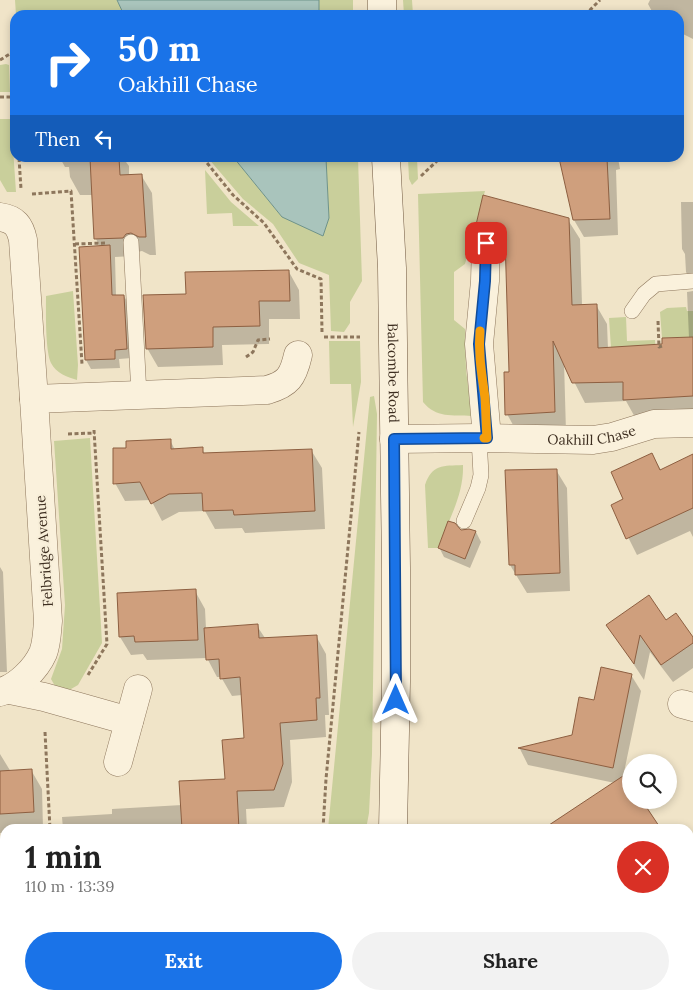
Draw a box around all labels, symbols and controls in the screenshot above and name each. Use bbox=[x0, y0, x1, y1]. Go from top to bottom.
text: 50 m bbox=[118, 26, 201, 71]
icon: right bbox=[35, 30, 100, 95]
text: Oakhill Chase bbox=[118, 70, 258, 98]
icon: left bbox=[90, 125, 118, 153]
text: Then bbox=[35, 127, 80, 151]
pin bbox=[465, 222, 507, 264]
icon: arrive bbox=[472, 229, 500, 257]
street label: Balcombe Road bbox=[384, 323, 403, 423]
street label: Oakhill Chase bbox=[547, 421, 638, 449]
street label: Felbridge Avenue bbox=[31, 494, 57, 607]
position arrow bbox=[369, 673, 421, 725]
map controls bbox=[622, 754, 677, 809]
button: search bbox=[622, 754, 677, 809]
text: 1 min bbox=[25, 838, 102, 876]
button: close bbox=[617, 841, 669, 893]
text: 110 m · 13:39 bbox=[25, 876, 114, 896]
button: Exit bbox=[25, 932, 342, 990]
button: Share bbox=[352, 932, 669, 990]

